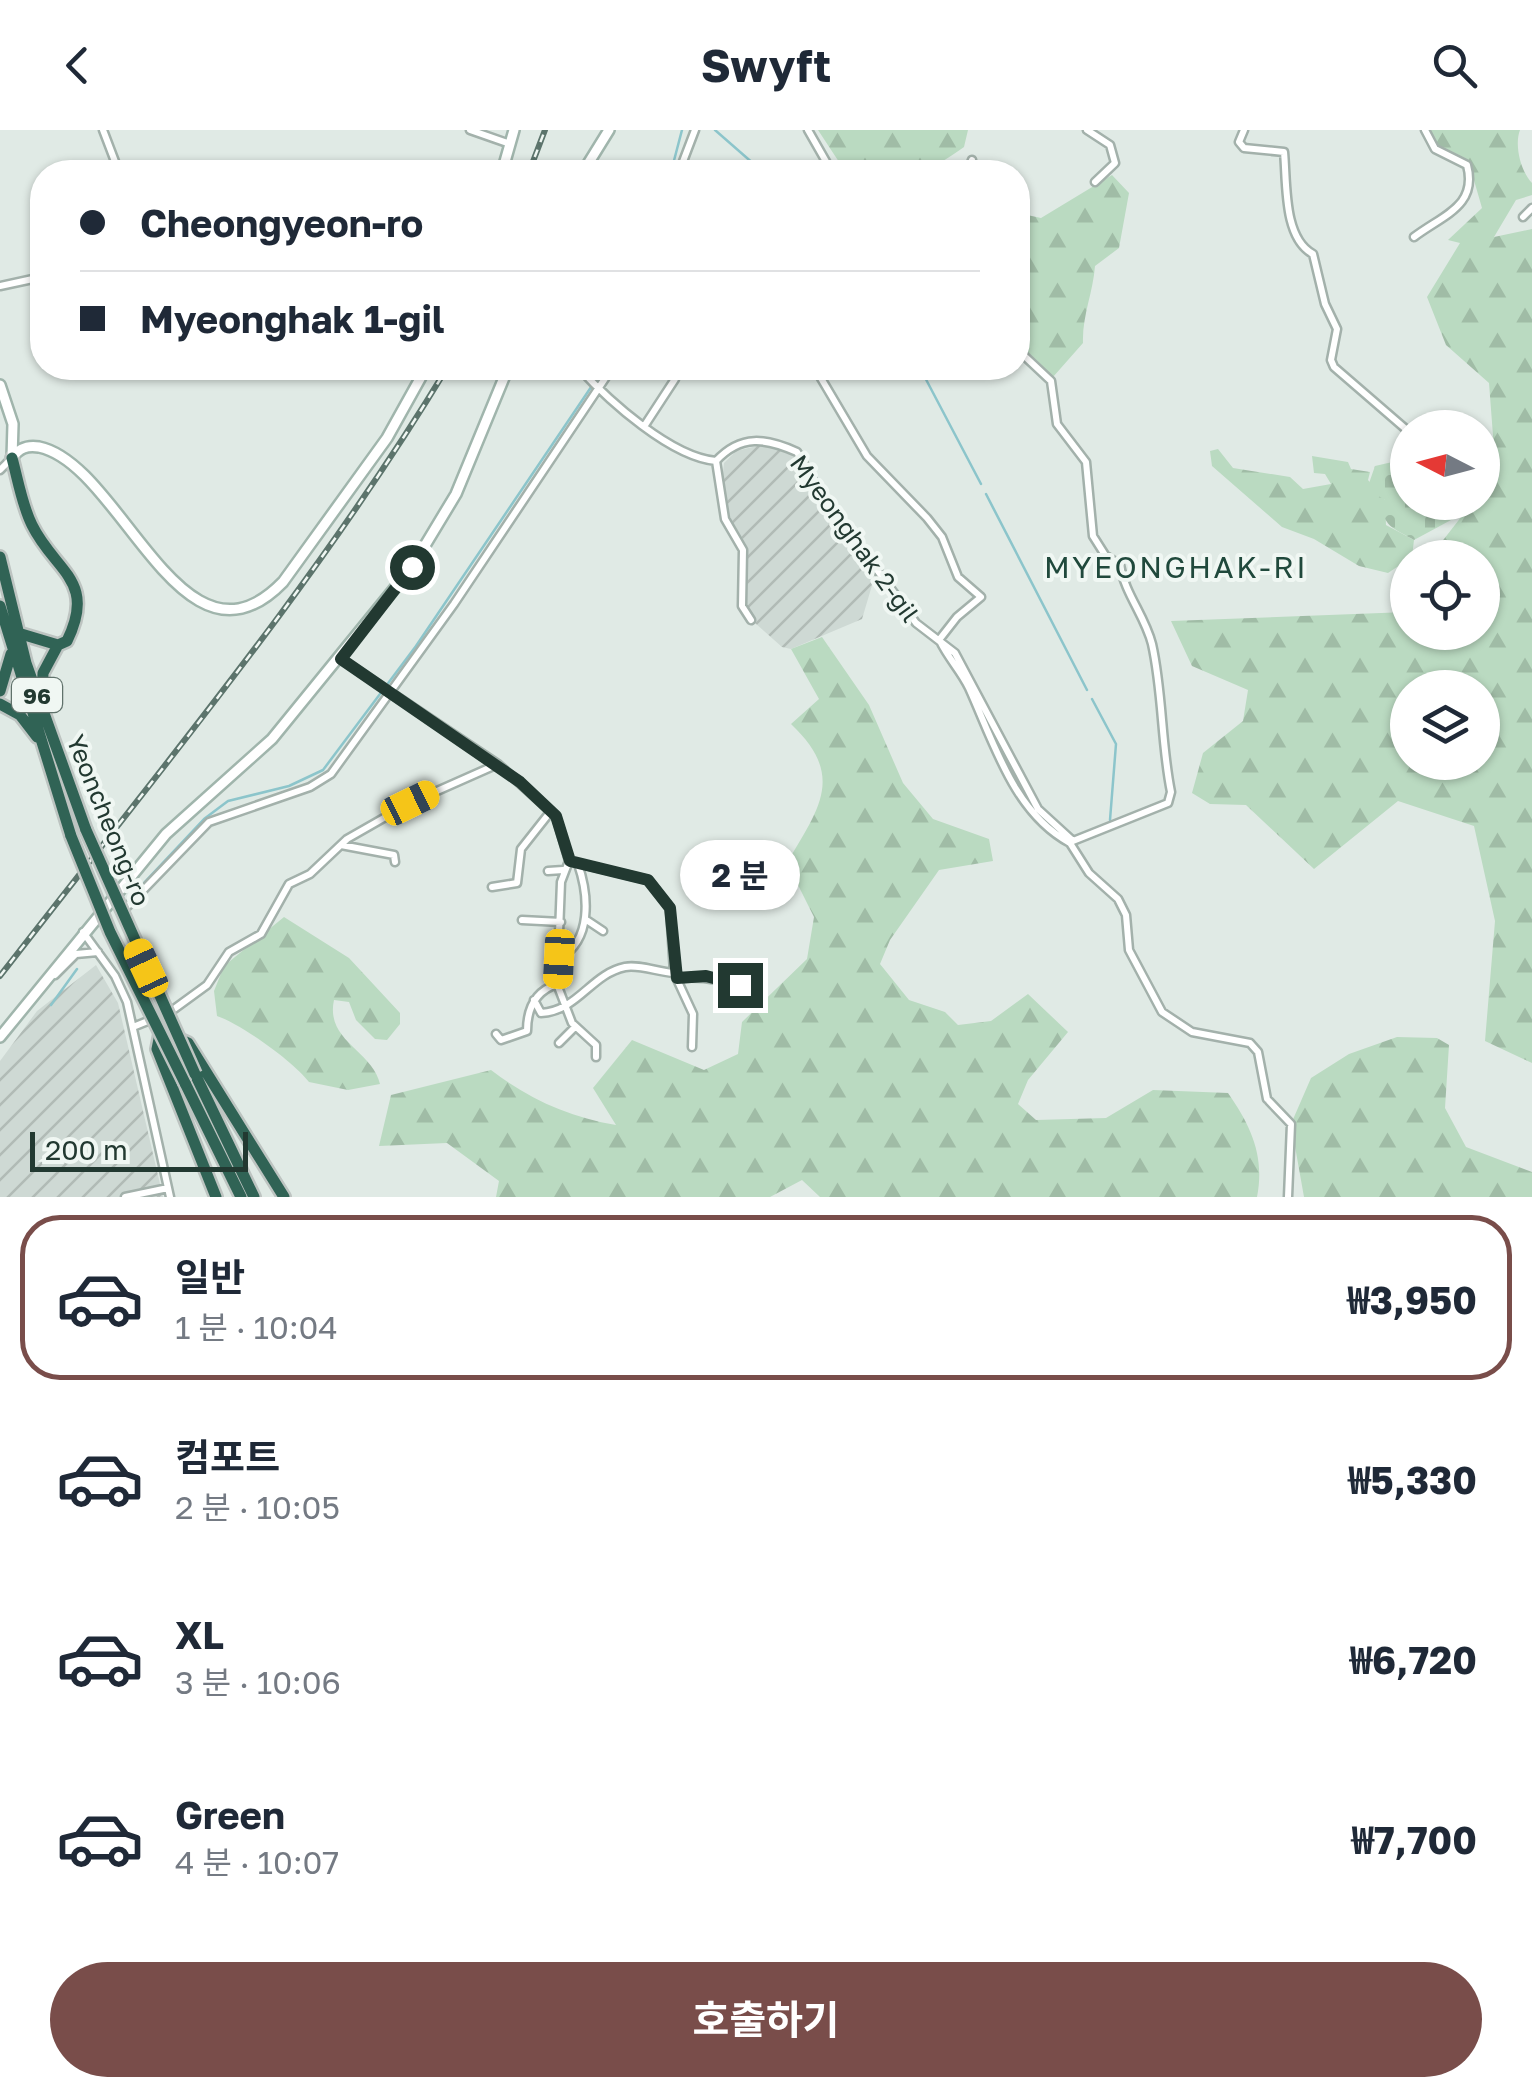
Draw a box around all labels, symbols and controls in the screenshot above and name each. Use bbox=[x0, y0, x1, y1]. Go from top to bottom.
icon: back bbox=[50, 38, 105, 93]
text: Swyft bbox=[701, 38, 831, 92]
icon: search bbox=[1427, 38, 1482, 93]
text: Cheongyeon-ro bbox=[140, 200, 423, 245]
text: Myeonghak 1-gil bbox=[140, 296, 445, 341]
north arrow bbox=[1390, 410, 1500, 520]
map controls bbox=[1390, 410, 1500, 780]
street label: Myeonghak 2-gil bbox=[784, 448, 926, 628]
button: locate bbox=[1390, 540, 1500, 650]
route start bbox=[390, 545, 435, 590]
district label: MYEONGHAK-RI bbox=[1044, 549, 1308, 585]
button: layers bbox=[1390, 670, 1500, 780]
road number: 96 bbox=[12, 678, 62, 712]
street label: Yeoncheong-ro bbox=[61, 730, 157, 910]
car bbox=[376, 776, 444, 830]
callout: 2 분 bbox=[680, 840, 800, 910]
text: 2 분 bbox=[712, 856, 768, 894]
car bbox=[542, 928, 576, 990]
car bbox=[120, 934, 172, 1002]
route end bbox=[718, 963, 763, 1008]
scale bar bbox=[30, 1127, 248, 1172]
text: 200 m bbox=[45, 1133, 128, 1166]
icon: car bbox=[55, 1253, 145, 1343]
text: 일반 bbox=[175, 1254, 245, 1299]
text: ₩3,950 bbox=[1347, 1277, 1477, 1322]
text: 1 분 · 10:04 bbox=[175, 1308, 338, 1346]
icon: car bbox=[55, 1433, 145, 1523]
text: 컴포트 bbox=[175, 1434, 280, 1479]
text: ₩5,330 bbox=[1348, 1457, 1477, 1502]
text: 2 분 · 10:05 bbox=[175, 1488, 340, 1526]
text: XL bbox=[175, 1612, 224, 1657]
icon: car bbox=[55, 1613, 145, 1703]
text: ₩6,720 bbox=[1350, 1637, 1477, 1682]
text: 3 분 · 10:06 bbox=[175, 1663, 341, 1701]
text: Green bbox=[175, 1792, 285, 1837]
icon: car bbox=[55, 1793, 145, 1883]
text: ₩7,700 bbox=[1352, 1817, 1477, 1862]
text: 4 분 · 10:07 bbox=[175, 1843, 339, 1881]
button: 호출하기 bbox=[50, 1962, 1482, 2077]

